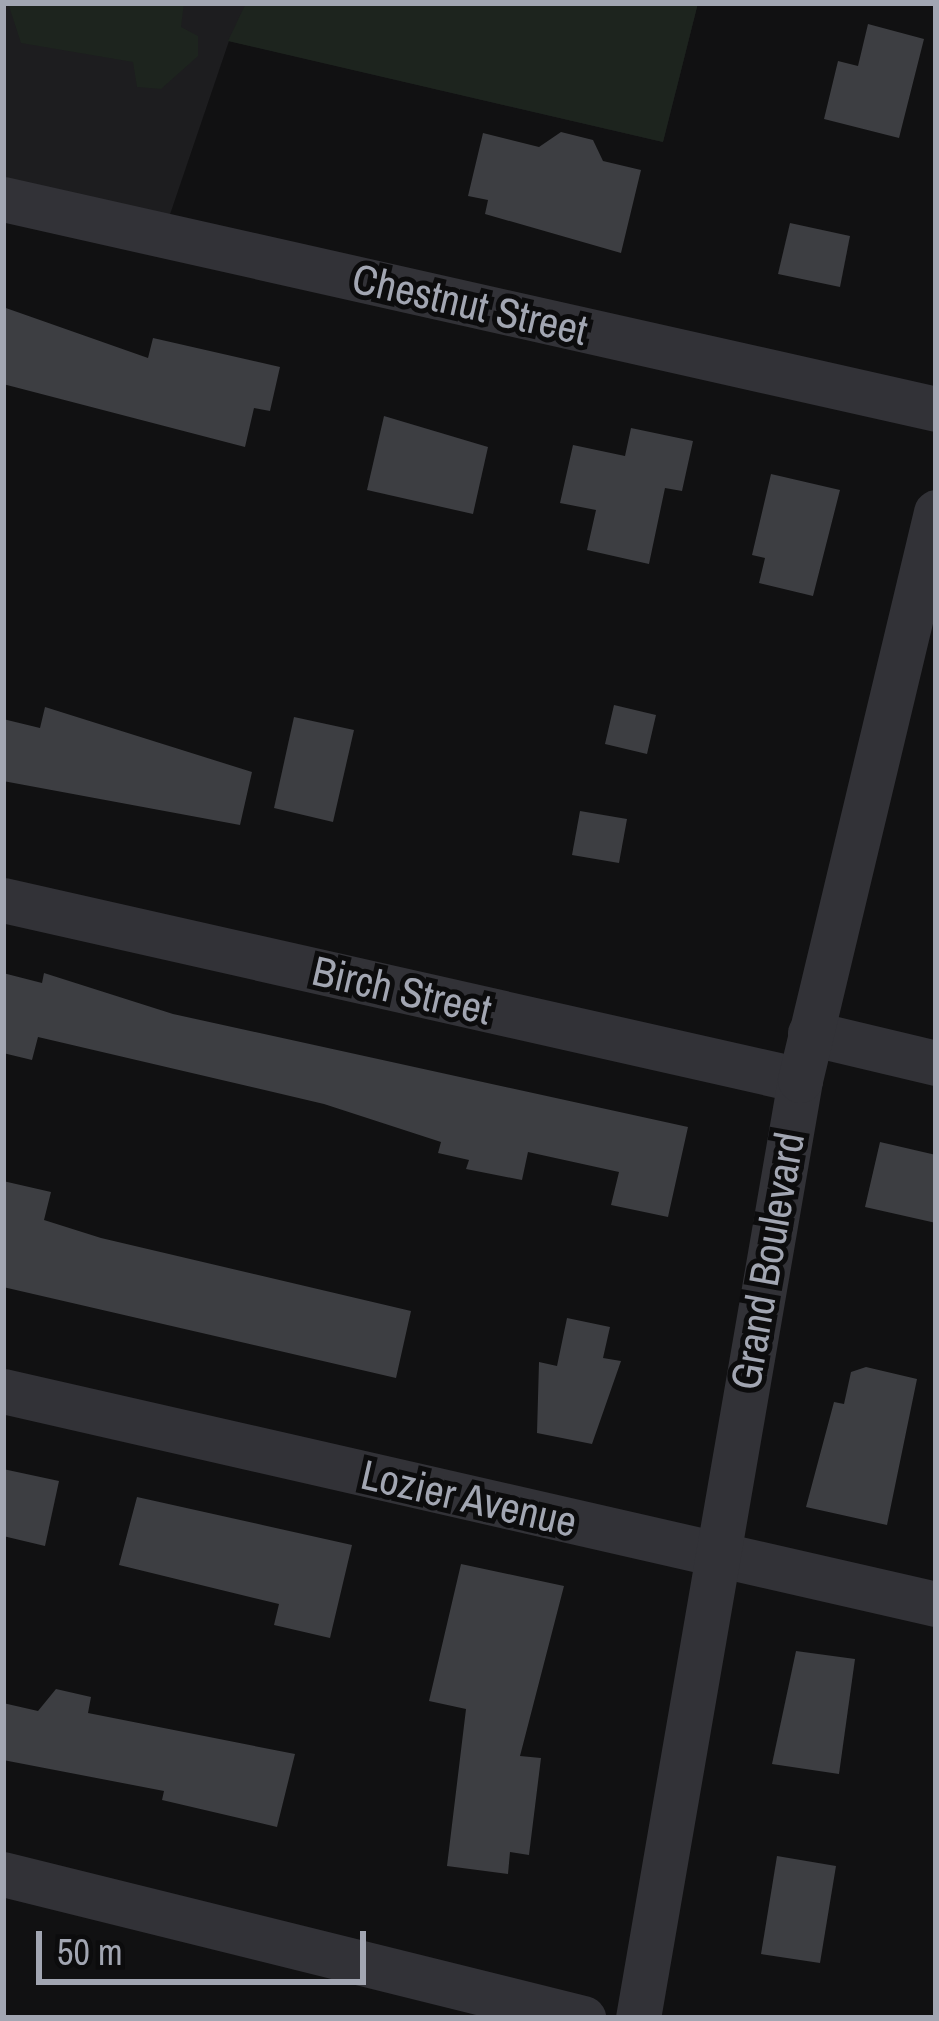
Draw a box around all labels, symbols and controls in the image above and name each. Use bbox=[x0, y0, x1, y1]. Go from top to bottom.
street label: Chestnut Street bbox=[348, 253, 592, 355]
street label: Birch Street bbox=[308, 945, 496, 1035]
street label: Grand Boulevard bbox=[720, 1128, 814, 1394]
street label: Lozier Avenue bbox=[355, 1449, 583, 1547]
scale bar bbox=[42, 1907, 372, 1981]
text: 50 m bbox=[57, 1928, 123, 1976]

